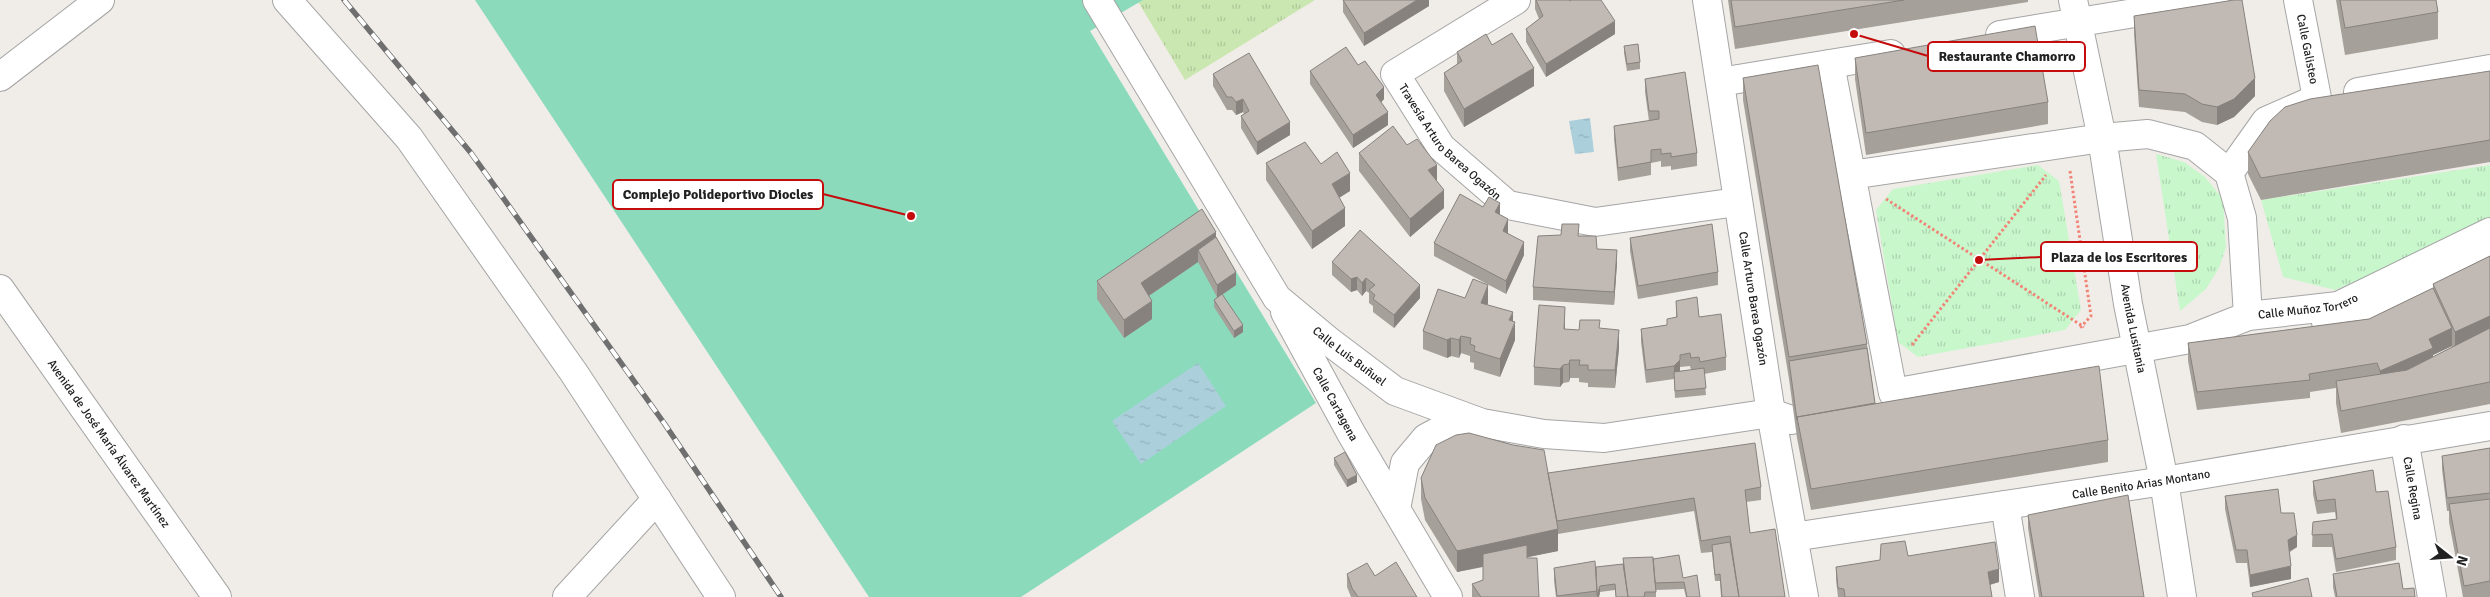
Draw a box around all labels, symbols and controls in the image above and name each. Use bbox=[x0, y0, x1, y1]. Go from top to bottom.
street label: Calle Galisteo bbox=[2293, 13, 2321, 85]
callout: Restaurante Chamorro bbox=[1928, 42, 2085, 71]
text: Restaurante Chamorro bbox=[1938, 48, 2076, 65]
street label: Travesía Arturo Barea Ogazón bbox=[1395, 81, 1504, 204]
callout: Complejo Polideportivo Diocles bbox=[613, 180, 823, 209]
text: Complejo Polideportivo Diocles bbox=[623, 186, 813, 203]
street label: Calle Arturo Barea Ogazón bbox=[1735, 231, 1771, 366]
callout: Plaza de los Escritores bbox=[2041, 242, 2197, 271]
text: Plaza de los Escritores bbox=[2051, 249, 2187, 266]
street label: Avenida Lusitania bbox=[2117, 283, 2149, 374]
street label: Calle Muñoz Torrero bbox=[2257, 290, 2361, 323]
street label: Calle Luis Buñuel bbox=[1309, 324, 1389, 390]
street label: Avenida de José María Álvarez Martínez bbox=[44, 357, 173, 531]
street label: Calle Cartagena bbox=[1309, 365, 1361, 444]
street label: Calle Regina bbox=[2399, 455, 2425, 521]
street label: Calle Benito Arias Montano bbox=[2071, 466, 2211, 503]
north arrow bbox=[2425, 532, 2475, 582]
text: N bbox=[2452, 554, 2472, 568]

